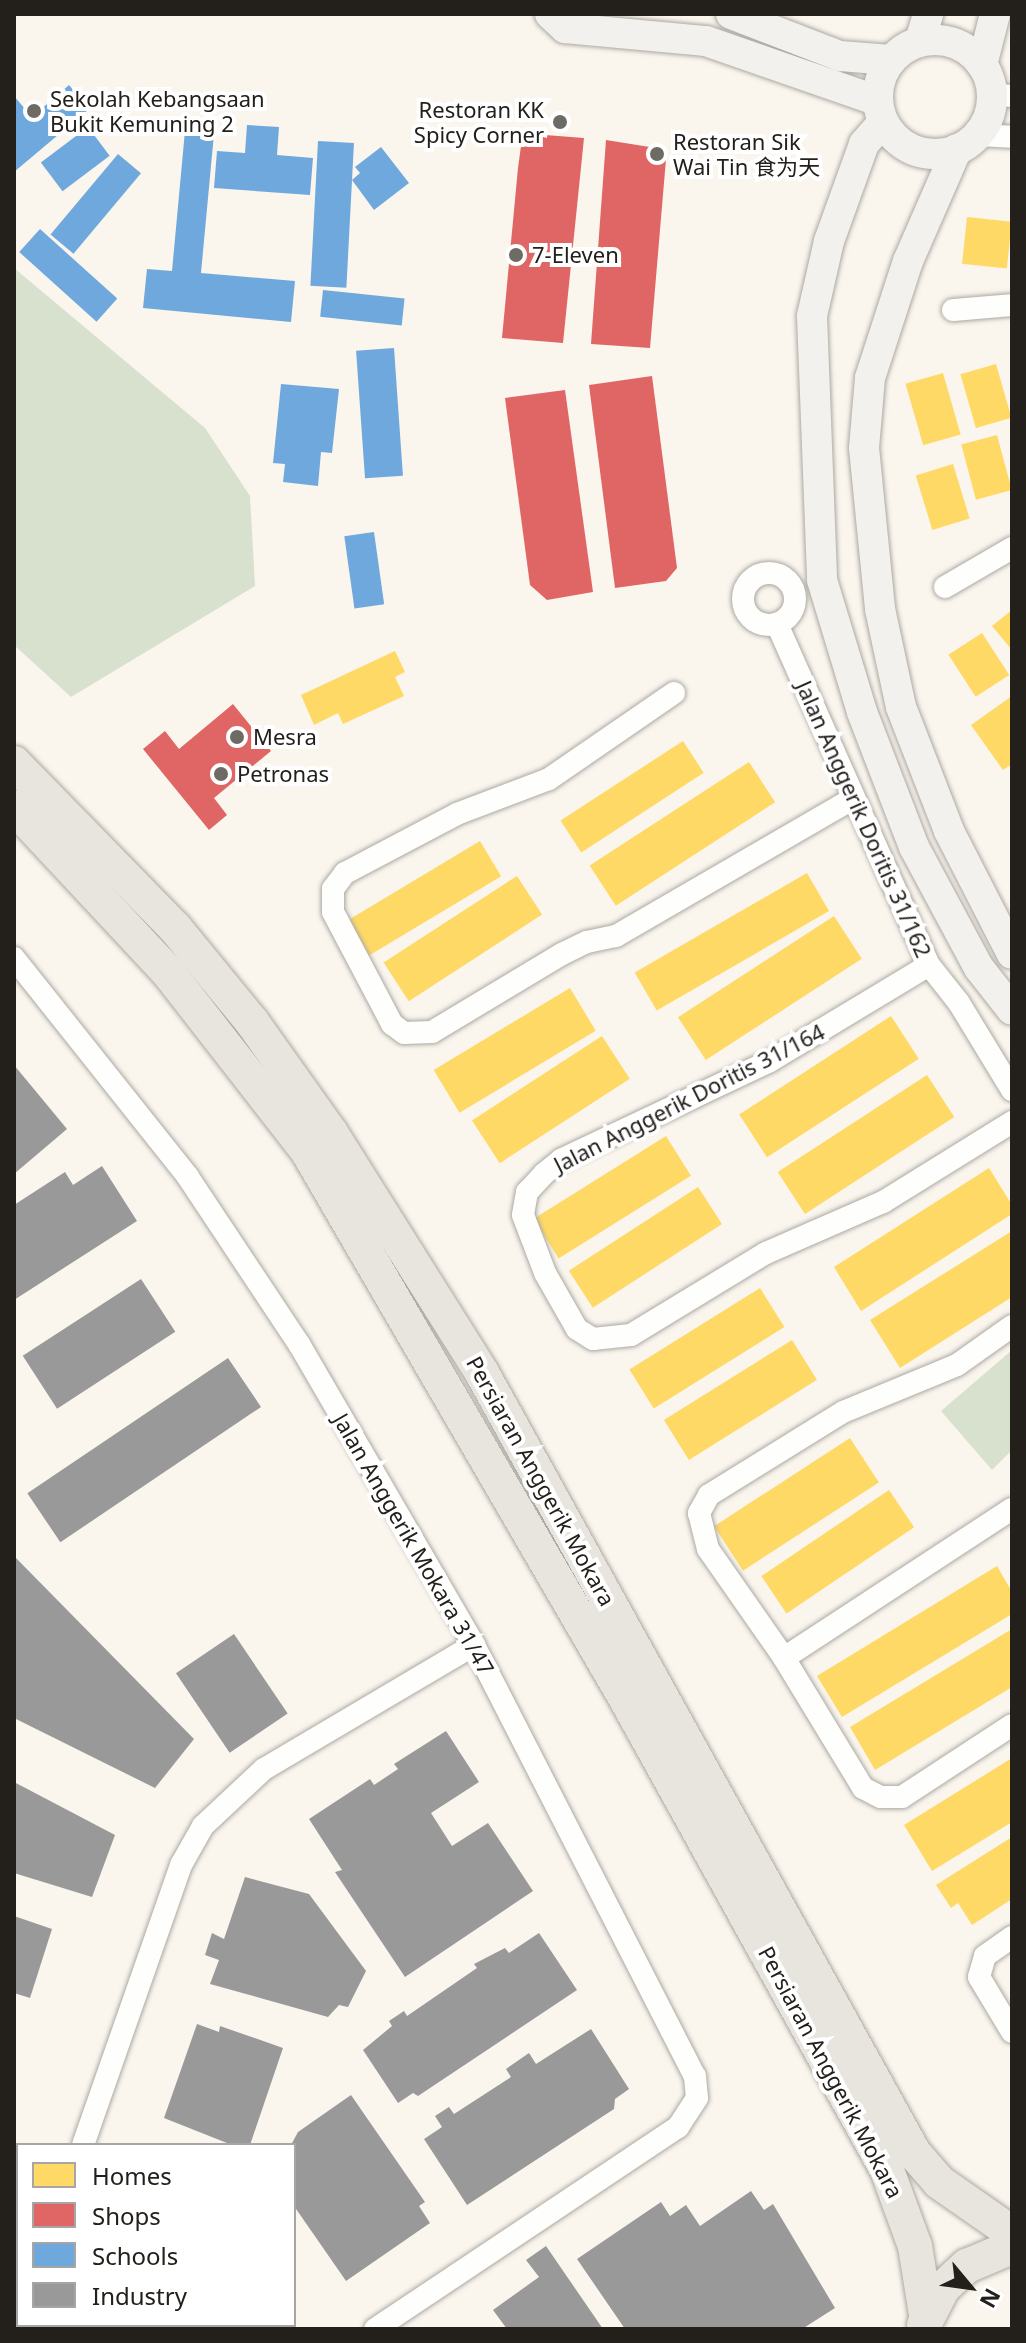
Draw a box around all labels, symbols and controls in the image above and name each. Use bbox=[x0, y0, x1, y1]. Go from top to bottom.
place label: Sekolah Kebangsaan Bukit Kemuning 2 bbox=[50, 85, 265, 136]
place label: Restoran KK Spicy Corner bbox=[414, 96, 544, 148]
marker: Sekolah Kebangsaan Bukit Kemuning 2 bbox=[25, 102, 43, 120]
marker: Restoran KK Spicy Corner bbox=[551, 113, 569, 131]
place label: Restoran Sik Wai Tin 食为天 bbox=[673, 128, 820, 180]
marker: Restoran Sik Wai Tin 食为天 bbox=[648, 145, 666, 163]
place label: 7-Eleven bbox=[532, 242, 619, 268]
marker: 7-Eleven bbox=[507, 246, 525, 264]
street label: Jalan Anggerik Doritis 31/162 bbox=[791, 677, 937, 961]
place label: Mesra bbox=[253, 724, 317, 750]
marker: Mesra bbox=[228, 728, 246, 746]
place label: Petronas bbox=[237, 761, 329, 787]
marker: Petronas bbox=[212, 765, 230, 783]
street label: Jalan Anggerik Doritis 31/164 bbox=[549, 1018, 829, 1178]
street label: Persiaran Anggerik Mokara bbox=[461, 1352, 621, 1610]
street label: Jalan Anggerik Mokara 31/47 bbox=[328, 1409, 500, 1679]
street label: Persiaran Anggerik Mokara bbox=[753, 1942, 909, 2202]
legend bbox=[16, 2143, 296, 2327]
text: Homes bbox=[92, 2159, 172, 2192]
text: Shops bbox=[92, 2199, 161, 2232]
text: Schools bbox=[92, 2239, 178, 2272]
north arrow bbox=[930, 2247, 1010, 2327]
text: Industry bbox=[92, 2279, 187, 2312]
text: N bbox=[974, 2284, 1008, 2314]

